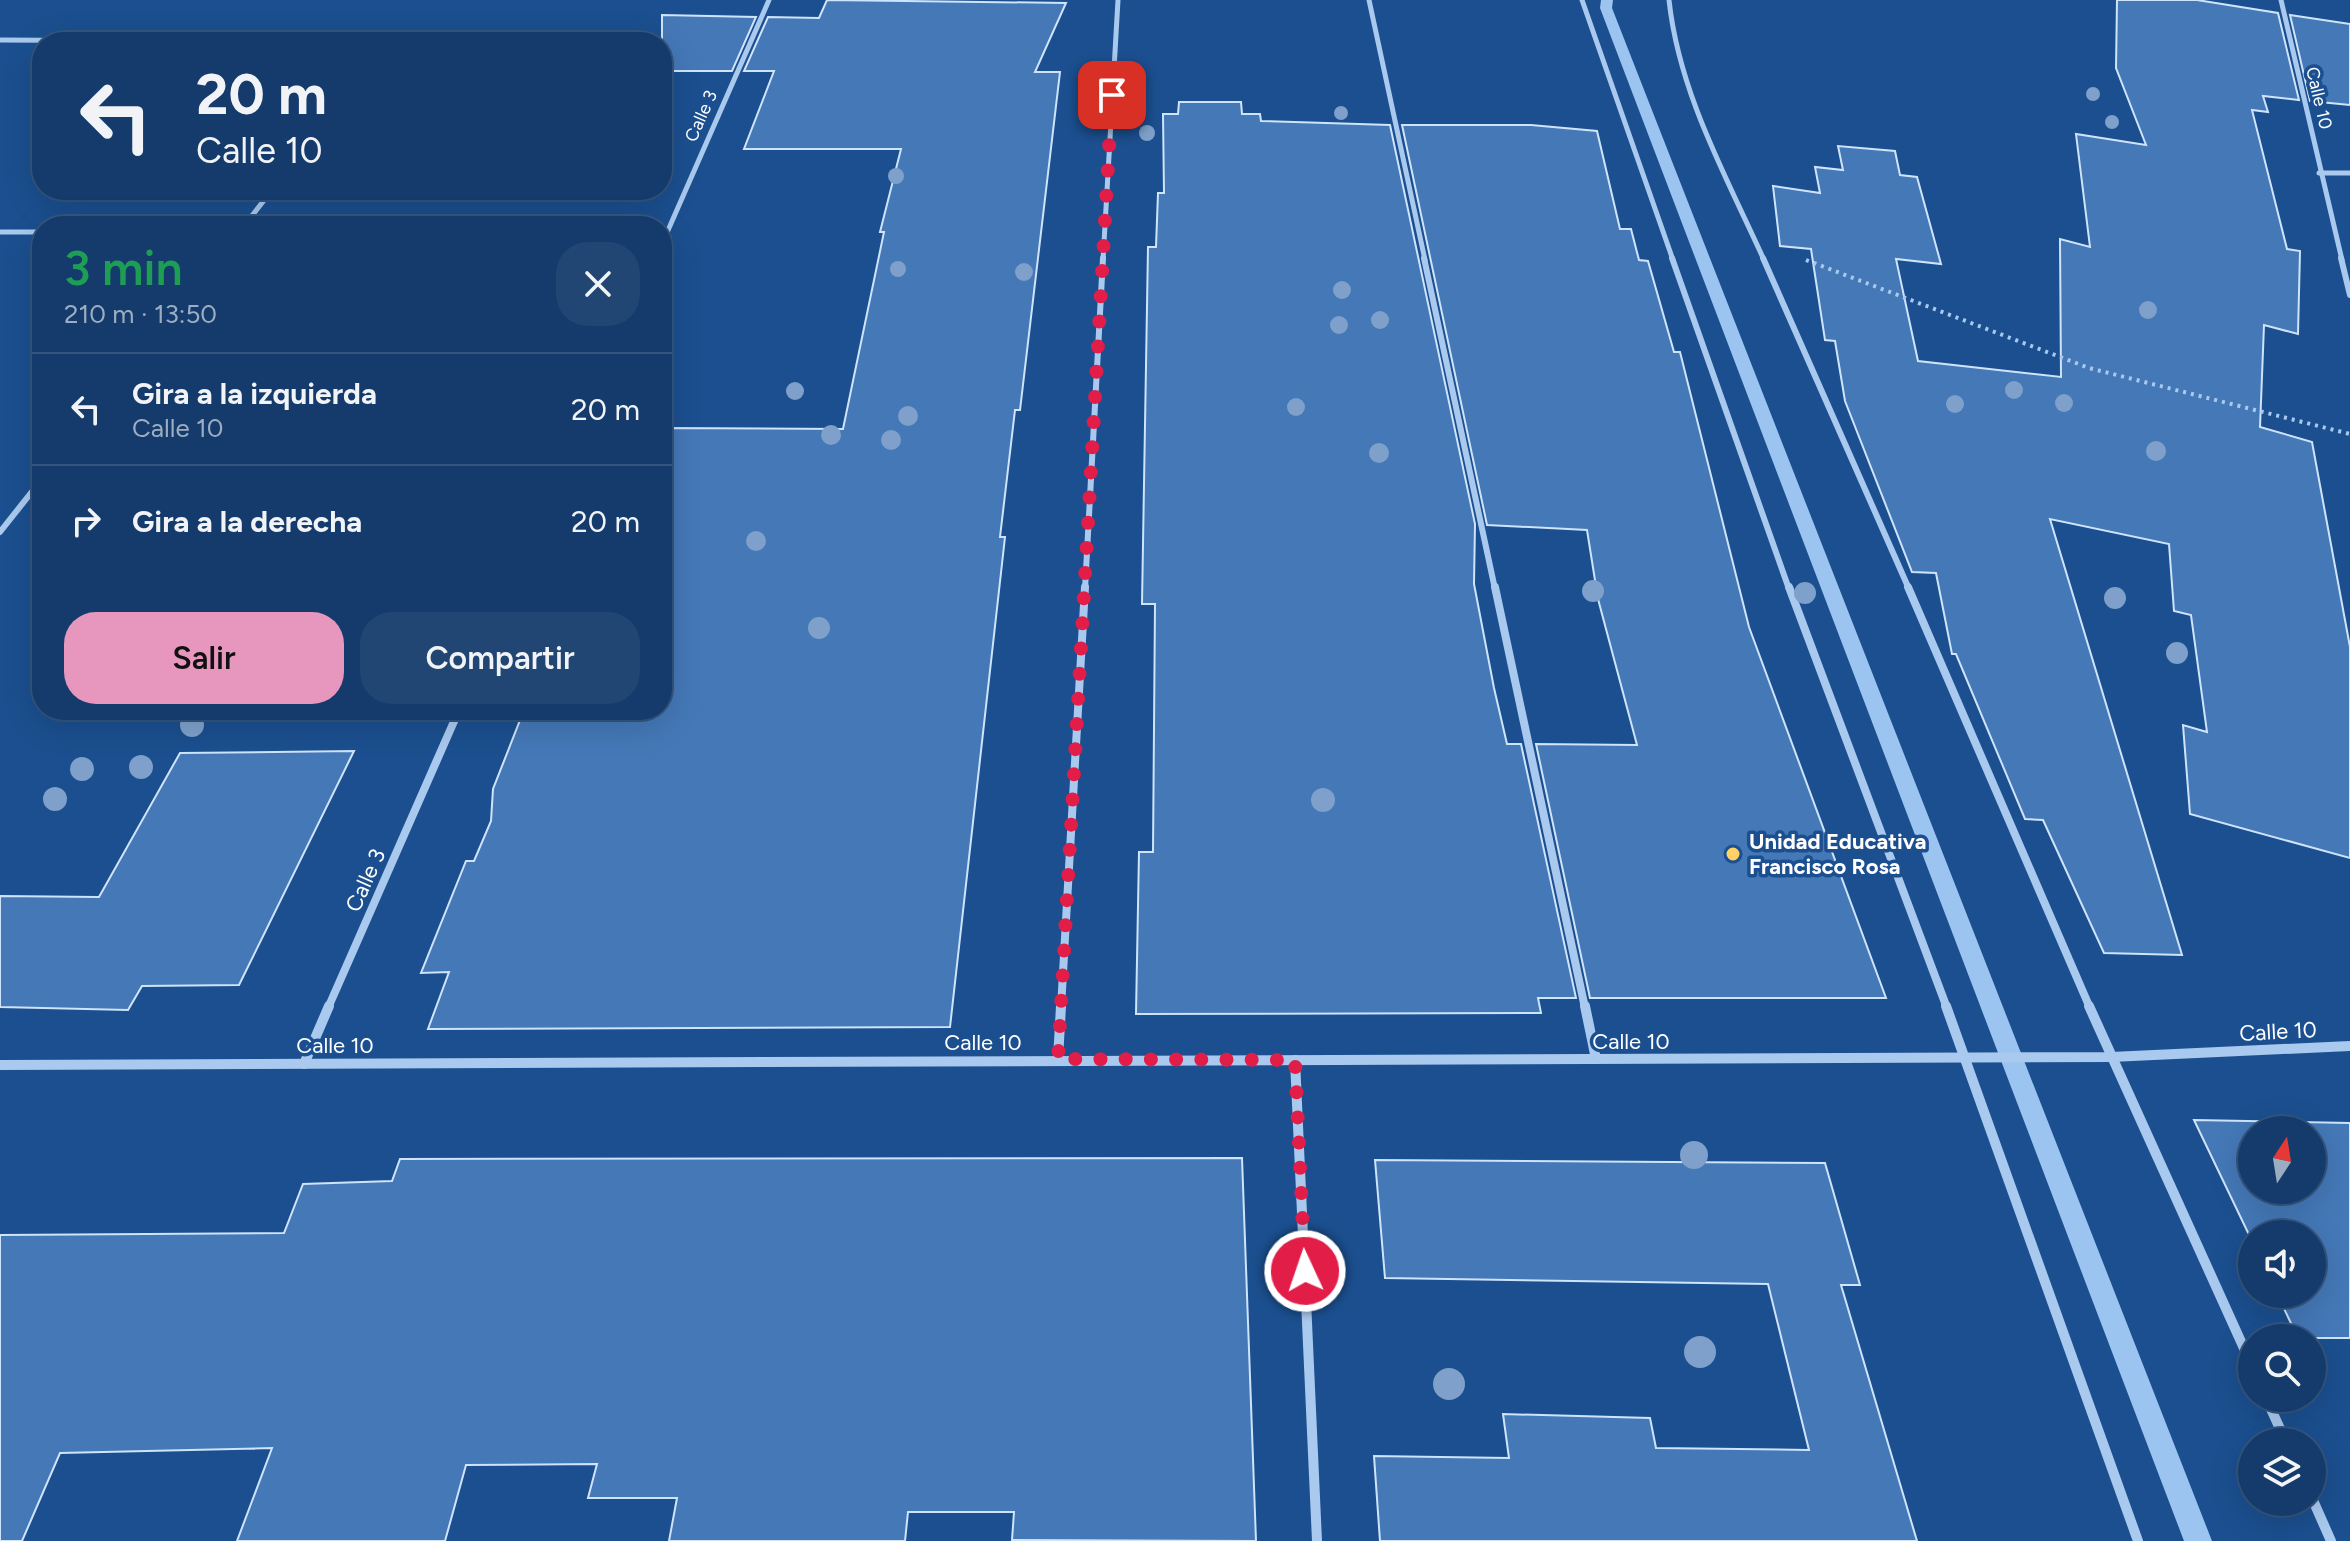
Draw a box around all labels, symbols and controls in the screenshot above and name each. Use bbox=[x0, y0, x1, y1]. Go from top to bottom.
text: 20 m bbox=[196, 61, 327, 128]
pin bbox=[1078, 61, 1146, 129]
icon: left bbox=[64, 64, 168, 168]
street label: Calle 10 bbox=[2301, 65, 2337, 131]
icon: arrive bbox=[1090, 73, 1134, 117]
street label: Calle 3 bbox=[680, 87, 722, 145]
text: Calle 10 bbox=[196, 129, 323, 172]
text: 3 min bbox=[64, 239, 183, 297]
button: close bbox=[556, 242, 640, 326]
text: 210 m · 13:50 bbox=[64, 298, 217, 330]
text: Gira a la izquierda bbox=[132, 375, 377, 412]
icon: left bbox=[64, 387, 108, 431]
text: 20 m bbox=[571, 391, 640, 428]
text: Calle 10 bbox=[132, 412, 223, 444]
icon: right bbox=[64, 499, 108, 543]
text: Gira a la derecha bbox=[132, 503, 362, 540]
text: 20 m bbox=[571, 503, 640, 540]
button: Salir bbox=[64, 612, 344, 704]
button: Compartir bbox=[360, 612, 640, 704]
place label: Unidad Educativa Francisco Rosa bbox=[1749, 828, 1926, 880]
street label: Calle 3 bbox=[340, 844, 391, 916]
marker: Unidad Educativa Francisco Rosa bbox=[1724, 845, 1742, 863]
street label: Calle 10 bbox=[2239, 1016, 2317, 1047]
street label: Calle 10 bbox=[1592, 1028, 1670, 1055]
street label: Calle 10 bbox=[944, 1029, 1022, 1056]
street label: Calle 10 bbox=[296, 1032, 374, 1059]
north arrow bbox=[2238, 1116, 2326, 1204]
map controls bbox=[2238, 1116, 2326, 1516]
button: sound bbox=[2238, 1220, 2326, 1308]
position arrow bbox=[1263, 1229, 1347, 1313]
button: search bbox=[2238, 1324, 2326, 1412]
button: layers bbox=[2238, 1428, 2326, 1516]

